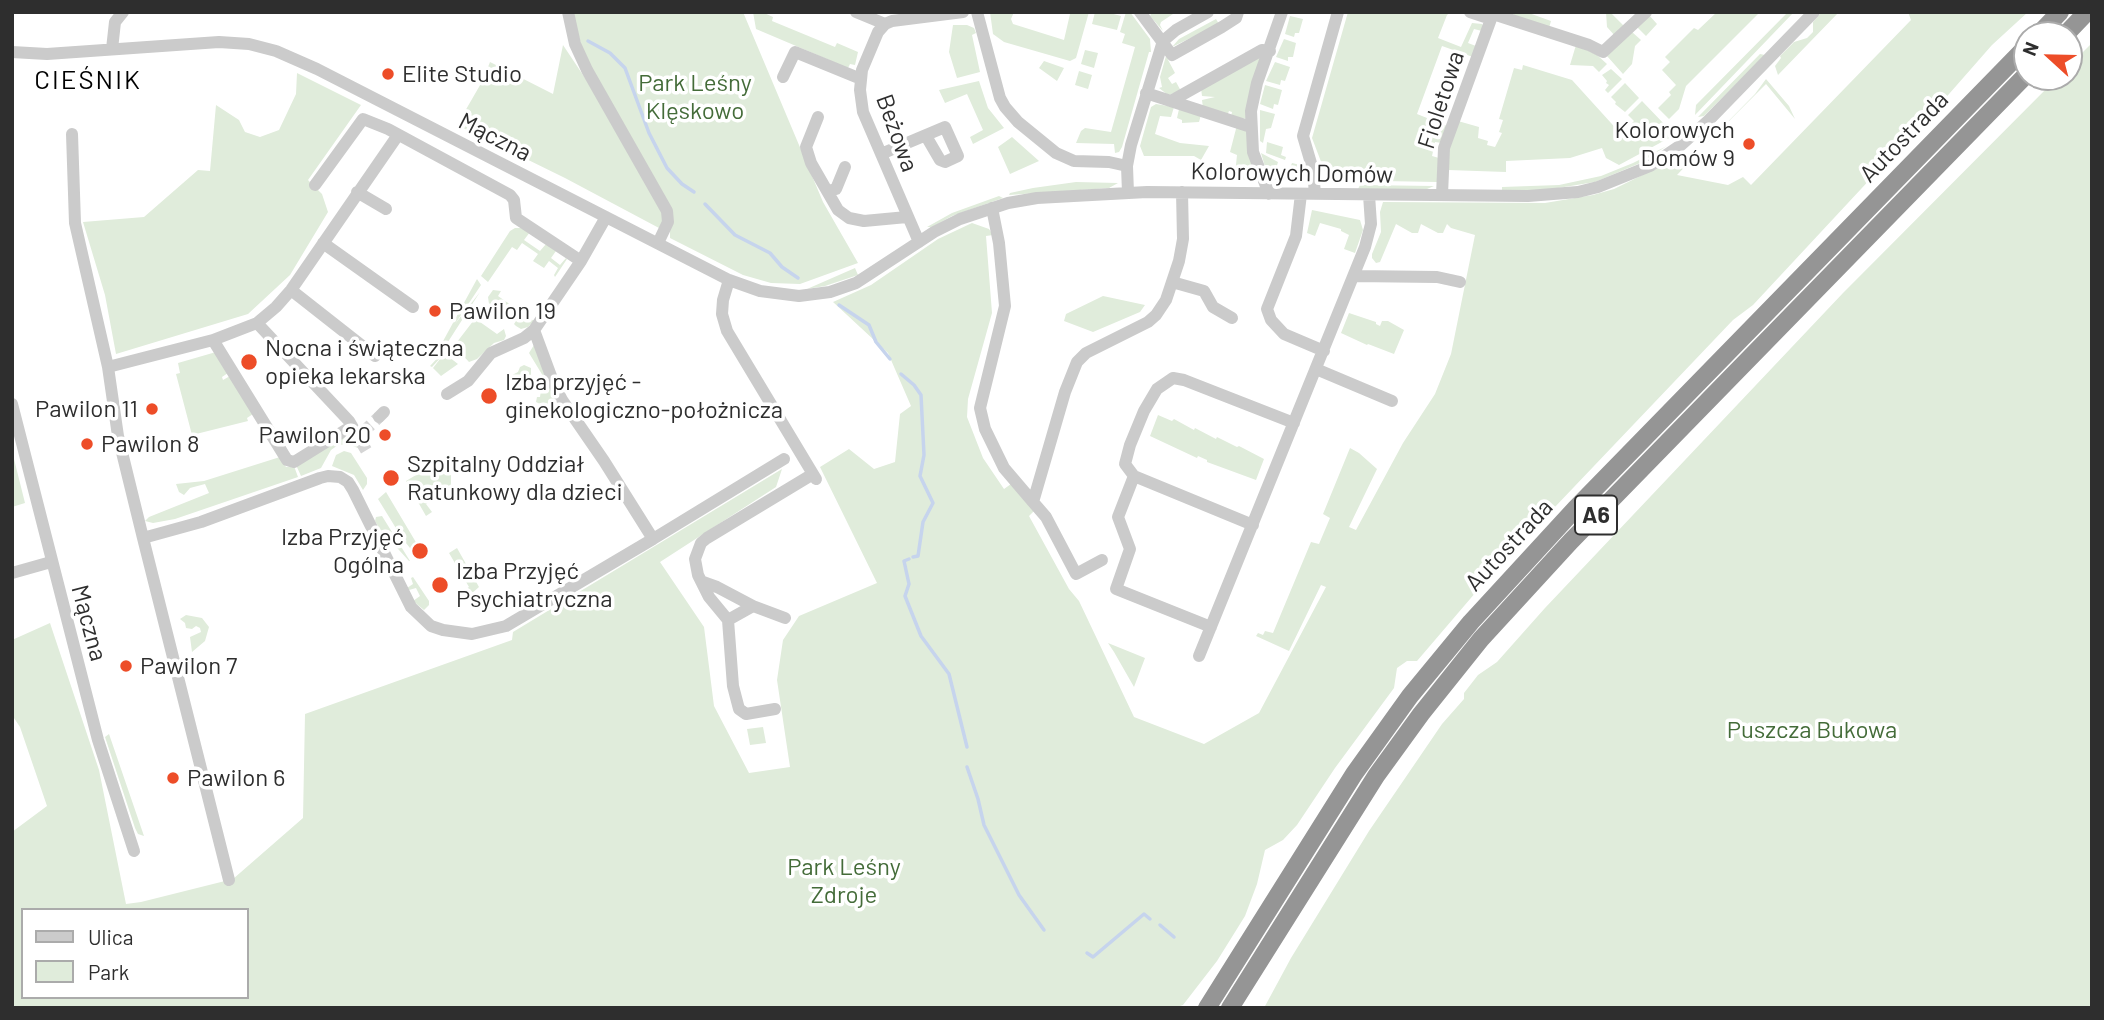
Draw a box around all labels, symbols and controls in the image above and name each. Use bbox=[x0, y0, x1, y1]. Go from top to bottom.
north arrow bbox=[2013, 21, 2083, 91]
text: N bbox=[2017, 39, 2043, 59]
street label: Fioletowa bbox=[1412, 47, 1470, 153]
place label: Elite Studio bbox=[402, 60, 522, 88]
district label: CIEŚNIK bbox=[35, 64, 141, 96]
marker: Elite Studio bbox=[380, 66, 396, 82]
park label: Park Leśny Klęskowo bbox=[638, 69, 752, 125]
street label: Autostrada bbox=[1854, 85, 1954, 189]
street label: Beżowa bbox=[870, 90, 924, 176]
street label: Mączna bbox=[454, 107, 536, 167]
place label: Kolorowych Domów 9 bbox=[1614, 116, 1735, 172]
marker: Kolorowych Domów 9 bbox=[1741, 136, 1757, 152]
street label: Kolorowych Domów bbox=[1190, 157, 1394, 189]
place label: Pawilon 19 bbox=[449, 297, 556, 325]
marker: Pawilon 19 bbox=[427, 303, 443, 319]
place label: Nocna i świąteczna opieka lekarska bbox=[265, 334, 464, 390]
marker: Nocna i świąteczna opieka lekarska bbox=[239, 352, 259, 372]
place label: Izba przyjęć - ginekologiczno-położnicza bbox=[505, 368, 783, 424]
marker: Izba przyjęć - ginekologiczno-położnicza bbox=[479, 386, 499, 406]
place label: Pawilon 11 bbox=[35, 395, 138, 423]
marker: Pawilon 11 bbox=[144, 401, 160, 417]
place label: Pawilon 20 bbox=[259, 421, 371, 449]
marker: Pawilon 20 bbox=[377, 427, 393, 443]
place label: Pawilon 8 bbox=[101, 430, 200, 458]
marker: Pawilon 8 bbox=[79, 436, 95, 452]
place label: Szpitalny Oddział Ratunkowy dla dzieci bbox=[407, 450, 623, 506]
marker: Szpitalny Oddział Ratunkowy dla dzieci bbox=[381, 468, 401, 488]
street label: Autostrada bbox=[1459, 493, 1559, 597]
road number: A6 bbox=[1575, 495, 1617, 534]
place label: Izba Przyjęć Ogólna bbox=[281, 523, 404, 579]
marker: Izba Przyjęć Ogólna bbox=[410, 541, 430, 561]
place label: Izba Przyjęć Psychiatryczna bbox=[456, 557, 612, 613]
marker: Izba Przyjęć Psychiatryczna bbox=[430, 575, 450, 595]
street label: Mączna bbox=[65, 582, 113, 664]
place label: Pawilon 7 bbox=[140, 652, 237, 680]
marker: Pawilon 7 bbox=[118, 658, 134, 674]
park label: Puszcza Bukowa bbox=[1727, 716, 1897, 744]
place label: Pawilon 6 bbox=[187, 764, 285, 792]
marker: Pawilon 6 bbox=[165, 770, 181, 786]
park label: Park Leśny Zdroje bbox=[787, 853, 901, 909]
legend bbox=[21, 908, 248, 999]
text: Ulica bbox=[88, 924, 133, 949]
text: Park bbox=[88, 959, 129, 984]

